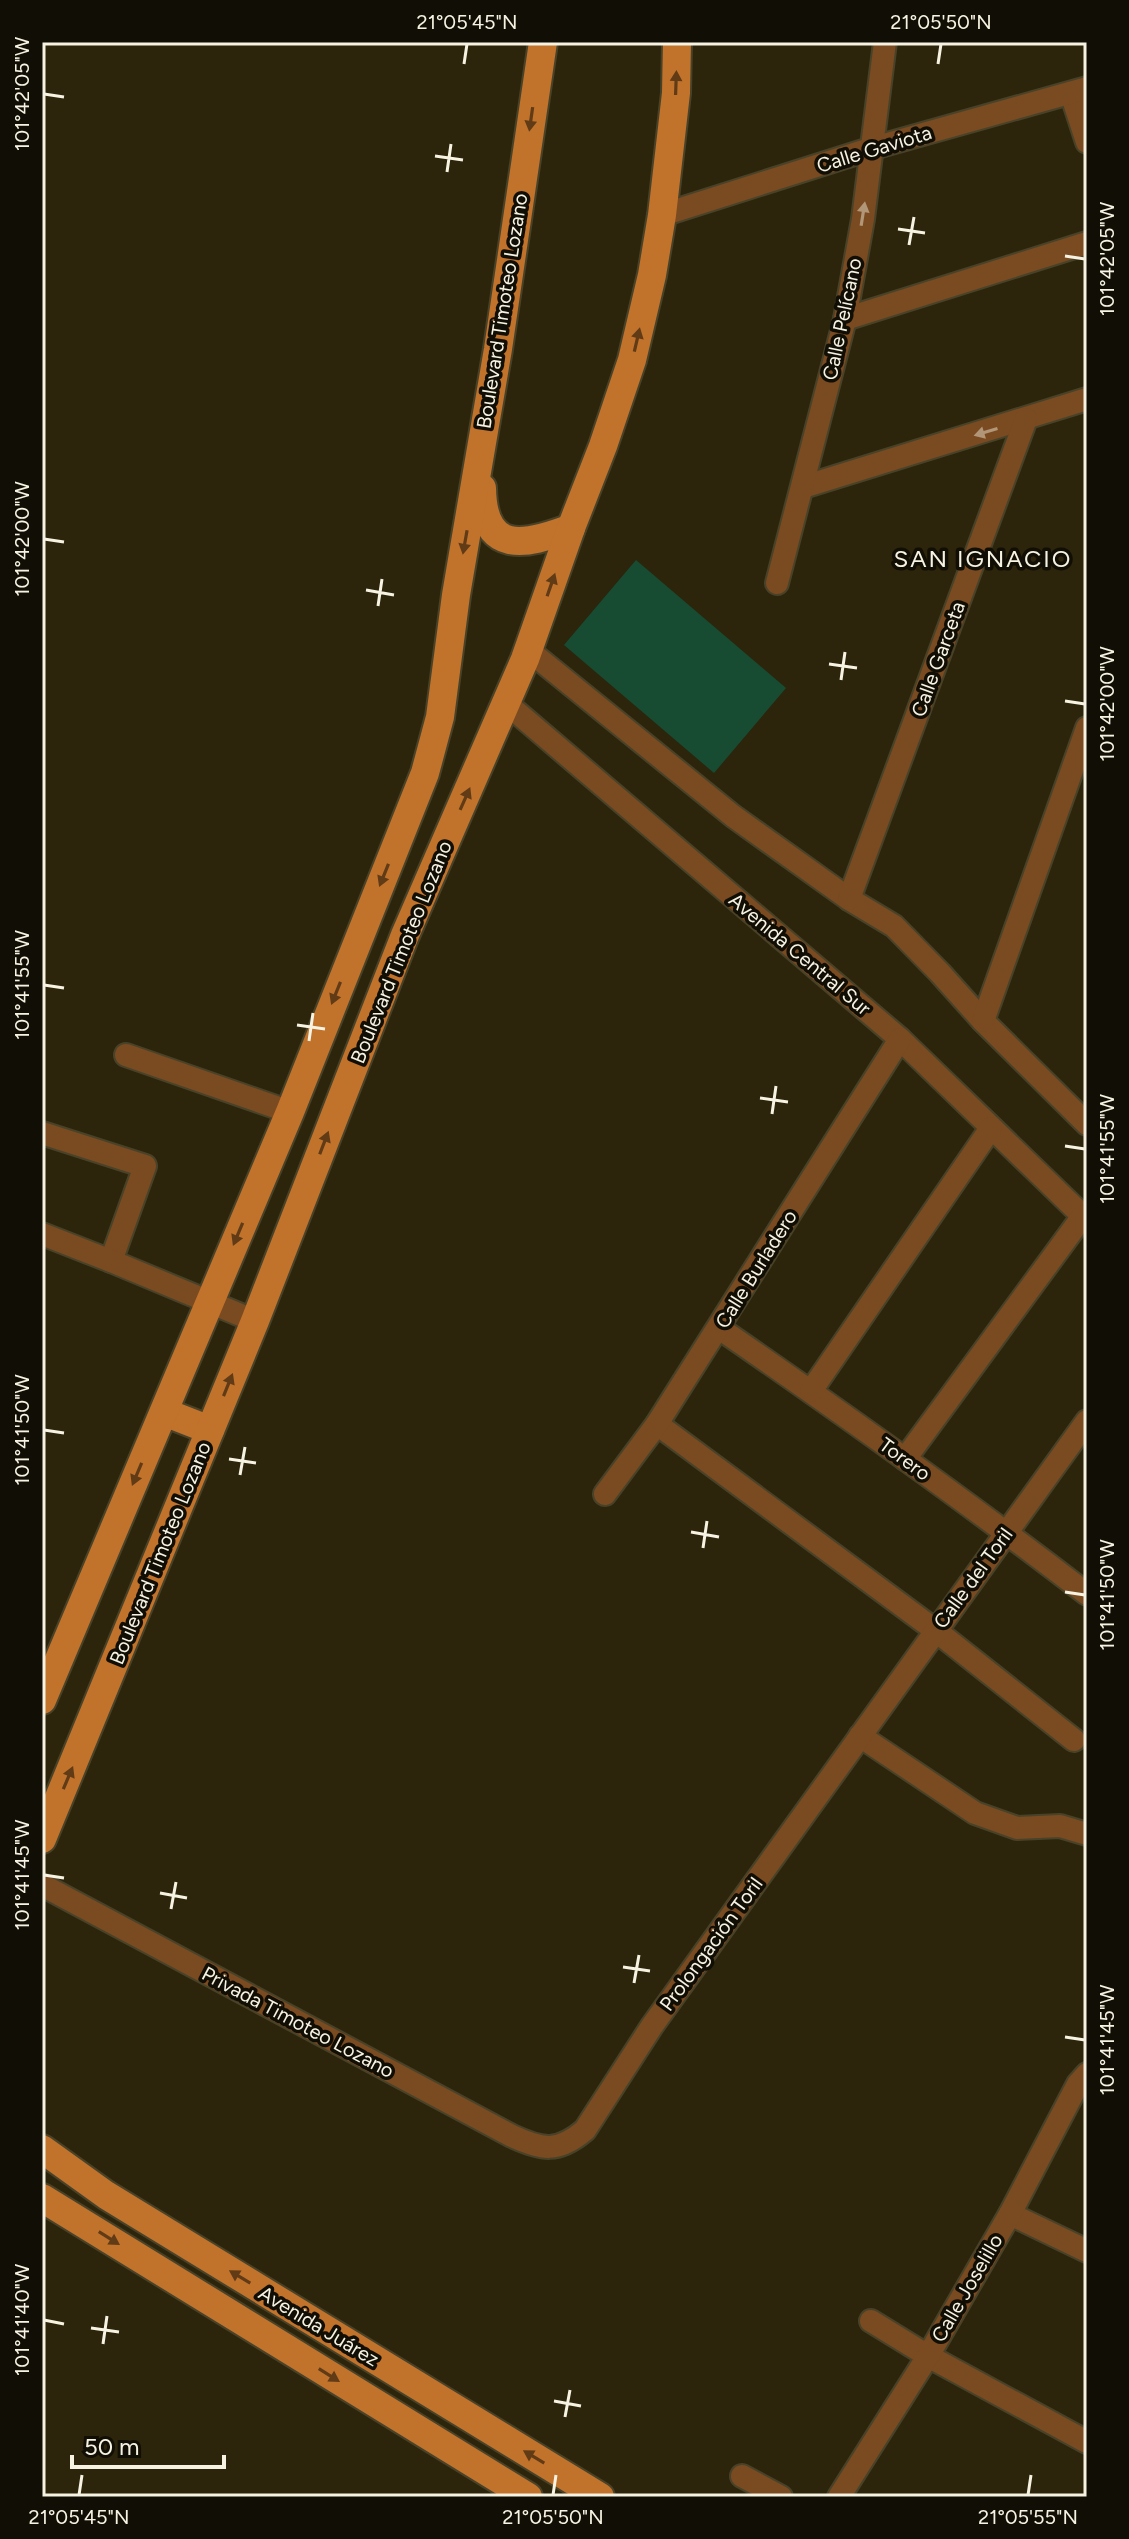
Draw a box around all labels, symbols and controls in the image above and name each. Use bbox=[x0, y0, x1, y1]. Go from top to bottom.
text: 21°05'45"N bbox=[417, 10, 517, 34]
text: 21°05'50"N bbox=[890, 10, 992, 34]
text: 101°42'05"W bbox=[10, 37, 34, 151]
one-way arrow bbox=[670, 70, 683, 95]
one-way arrow bbox=[524, 107, 537, 132]
street label: Calle Gaviota bbox=[814, 120, 934, 178]
street label: Boulevard Timoteo Lozano bbox=[472, 192, 532, 430]
one-way arrow bbox=[858, 202, 870, 227]
text: 101°42'05"W bbox=[1095, 202, 1119, 316]
street label: Calle Pelícano bbox=[817, 256, 867, 382]
one-way arrow bbox=[631, 327, 643, 352]
one-way arrow bbox=[974, 426, 998, 438]
text: 101°42'00"W bbox=[10, 481, 34, 597]
one-way arrow bbox=[458, 530, 471, 555]
district label: SAN IGNACIO bbox=[894, 544, 1072, 573]
one-way arrow bbox=[545, 573, 558, 597]
street label: Calle Garceta bbox=[906, 598, 970, 720]
text: 101°42'00"W bbox=[1095, 646, 1119, 762]
one-way arrow bbox=[458, 787, 471, 811]
street label: Boulevard Timoteo Lozano bbox=[345, 837, 457, 1067]
one-way arrow bbox=[377, 863, 390, 887]
street label: Avenida Central Sur bbox=[724, 888, 876, 1020]
text: 101°41'55"W bbox=[10, 930, 34, 1040]
one-way arrow bbox=[330, 982, 343, 1006]
text: 101°41'55"W bbox=[1095, 1094, 1119, 1204]
one-way arrow bbox=[318, 1131, 331, 1155]
street label: Calle Burladero bbox=[710, 1205, 802, 1333]
one-way arrow bbox=[232, 1222, 245, 1246]
one-way arrow bbox=[222, 1373, 235, 1397]
text: 101°41'50"W bbox=[10, 1374, 34, 1486]
street label: Torero bbox=[875, 1432, 935, 1486]
street label: Boulevard Timoteo Lozano bbox=[104, 1438, 216, 1668]
one-way arrow bbox=[131, 1462, 144, 1486]
street label: Calle del Toril bbox=[928, 1523, 1018, 1633]
text: 101°41'50"W bbox=[1095, 1539, 1119, 1651]
one-way arrow bbox=[61, 1766, 74, 1790]
text: 101°41'45"W bbox=[10, 1820, 34, 1930]
street label: Prolongación Toril bbox=[654, 1872, 768, 2016]
street label: Privada Timoteo Lozano bbox=[198, 1961, 398, 2083]
text: 101°41'45"W bbox=[1095, 1985, 1119, 2095]
one-way arrow bbox=[98, 2230, 120, 2244]
street label: Calle Joselillo bbox=[926, 2230, 1008, 2346]
text: 101°41'40"W bbox=[10, 2264, 34, 2376]
one-way arrow bbox=[229, 2270, 251, 2284]
street label: Avenida Juárez bbox=[254, 2281, 384, 2371]
one-way arrow bbox=[319, 2368, 340, 2383]
scale bar bbox=[72, 2419, 224, 2469]
text: 50 m bbox=[84, 2432, 140, 2461]
one-way arrow bbox=[523, 2450, 545, 2464]
text: 21°05'45"N bbox=[29, 2505, 129, 2529]
text: 21°05'50"N bbox=[502, 2505, 604, 2529]
text: 21°05'55"N bbox=[978, 2505, 1078, 2529]

